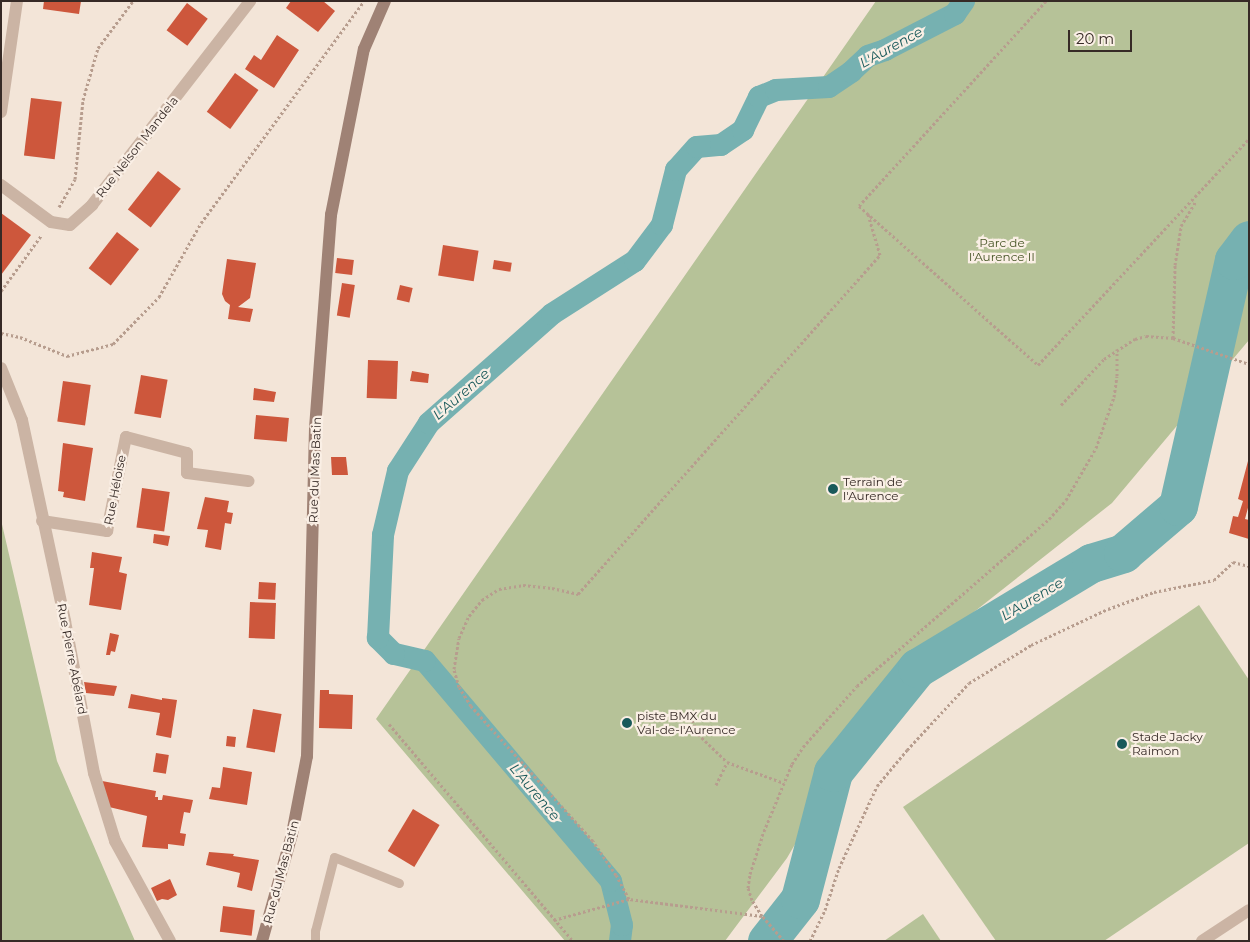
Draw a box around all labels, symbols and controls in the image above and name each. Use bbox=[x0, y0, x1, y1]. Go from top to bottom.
scale bar bbox=[1070, 20, 1134, 52]
water label: L'Aurence bbox=[857, 23, 925, 71]
text: 20 m bbox=[1076, 29, 1114, 48]
street label: Rue Nelson Mandela bbox=[93, 94, 181, 200]
park label: Parc de l'Aurence II bbox=[969, 236, 1035, 264]
water label: L'Aurence bbox=[429, 365, 493, 423]
street label: Rue du Mas Batin bbox=[306, 417, 324, 523]
street label: Rue Héloise bbox=[101, 454, 129, 526]
place label: Terrain de l'Aurence bbox=[843, 475, 902, 503]
marker: Terrain de l'Aurence bbox=[827, 483, 839, 495]
water label: L'Aurence bbox=[998, 574, 1066, 624]
street label: Rue Pierre Abélard bbox=[54, 602, 90, 716]
place label: piste BMX du Val-de-l'Aurence bbox=[637, 709, 735, 737]
marker: piste BMX du Val-de-l'Aurence bbox=[621, 717, 633, 729]
place label: Stade Jacky Raimon bbox=[1132, 730, 1203, 758]
marker: Stade Jacky Raimon bbox=[1116, 738, 1128, 750]
water label: L'Aurence bbox=[506, 760, 564, 824]
street label: Rue du Mas Batin bbox=[260, 819, 302, 925]

